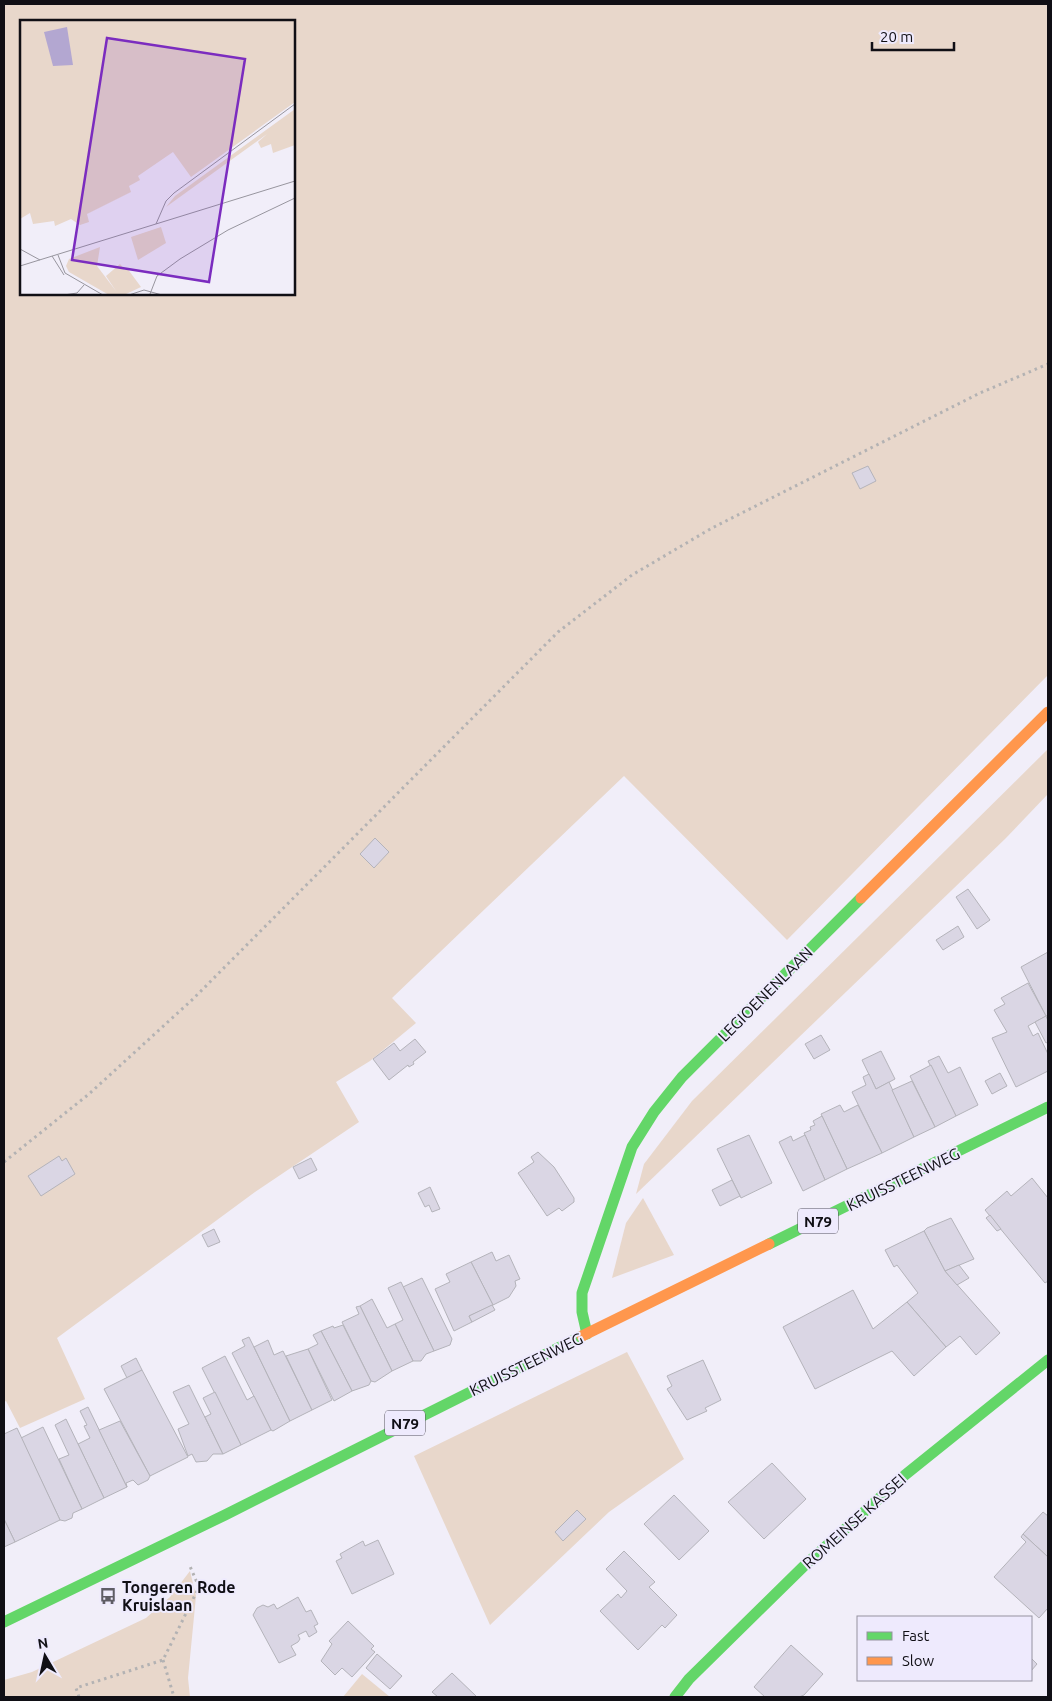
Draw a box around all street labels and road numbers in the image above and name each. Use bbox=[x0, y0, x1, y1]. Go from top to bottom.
street label: LEGIOENENLAAN bbox=[714, 943, 816, 1045]
street label: KRUISSTEENWEG bbox=[843, 1144, 963, 1214]
road number: N79 bbox=[798, 1208, 838, 1234]
street label: KRUISSTEENWEG bbox=[466, 1329, 586, 1399]
road number: N79 bbox=[385, 1410, 425, 1436]
street label: ROMEINSE KASSEI bbox=[799, 1470, 909, 1572]

